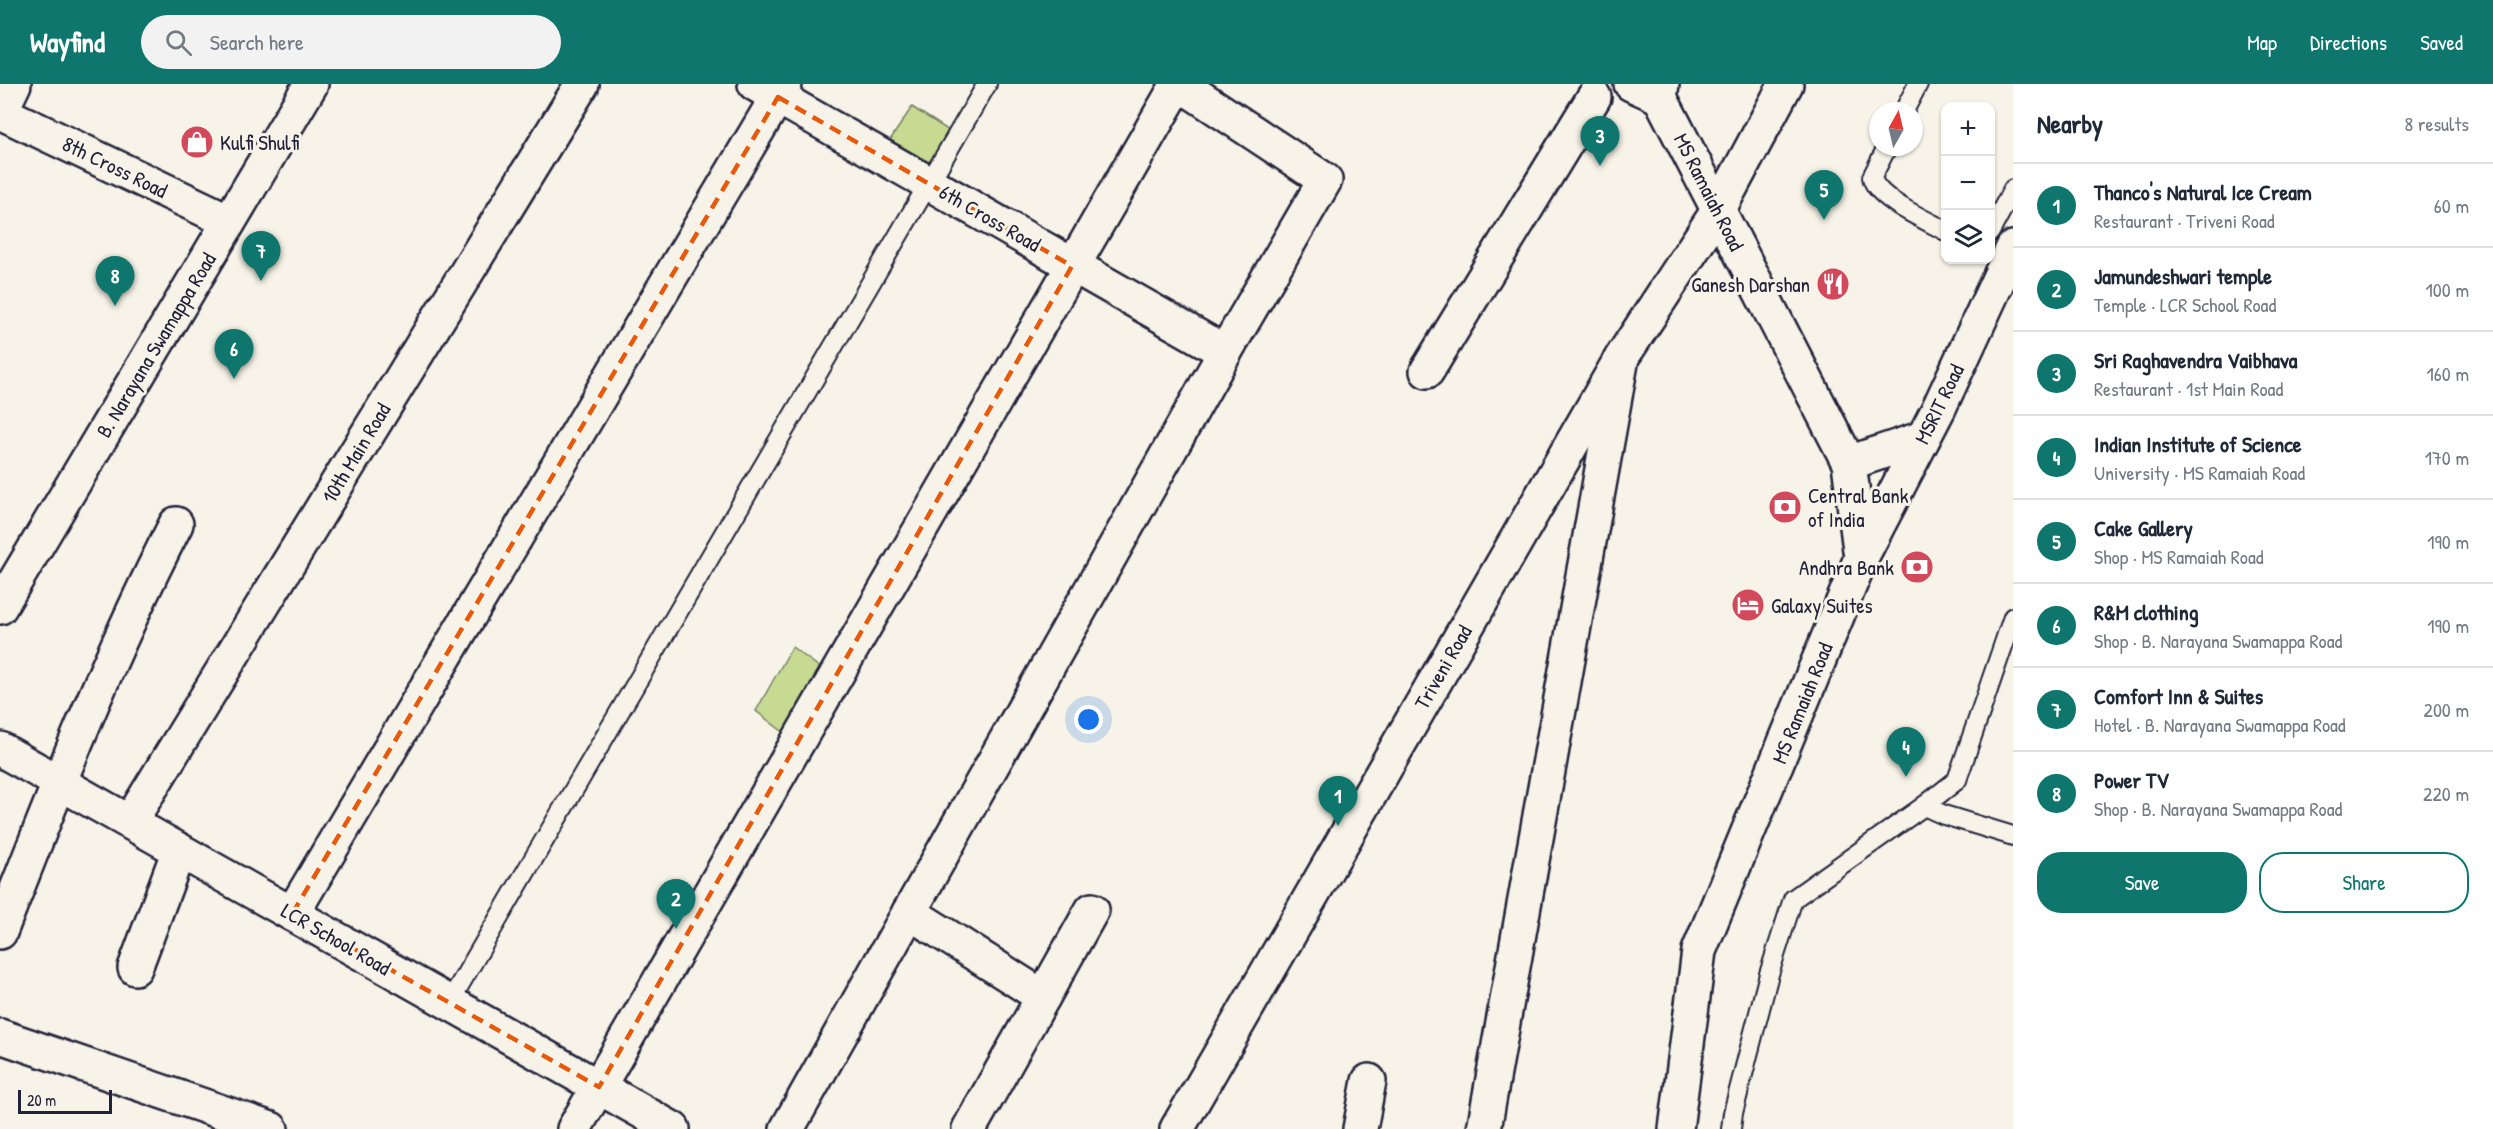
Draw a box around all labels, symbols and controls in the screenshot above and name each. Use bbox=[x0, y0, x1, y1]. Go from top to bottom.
search box bbox=[141, 15, 561, 69]
text: Wayfind bbox=[30, 23, 105, 61]
icon: search bbox=[162, 26, 195, 59]
text: Search here bbox=[210, 27, 304, 57]
text: Map bbox=[2247, 28, 2277, 57]
text: Directions bbox=[2310, 28, 2387, 57]
text: Saved bbox=[2420, 28, 2463, 57]
north arrow bbox=[1869, 102, 1923, 156]
map controls bbox=[1941, 102, 1995, 264]
button: + bbox=[1941, 102, 1995, 156]
text: Nearby bbox=[2037, 106, 2103, 141]
text: 8 results bbox=[2404, 110, 2469, 137]
pin: 3 bbox=[1580, 116, 1620, 166]
shop icon: Kulfi Shulfi bbox=[179, 124, 215, 160]
place label: Kulfi Shulfi bbox=[220, 128, 300, 157]
street label: MS Ramaiah Road bbox=[1667, 128, 1751, 256]
street label: 8th Cross Road bbox=[58, 129, 172, 205]
button: − bbox=[1941, 156, 1995, 210]
pin: 5 bbox=[1804, 170, 1844, 220]
street label: 6th Cross Road bbox=[934, 177, 1046, 259]
text: Thanco's Natural Ice Cream bbox=[2094, 177, 2312, 207]
text: 1 bbox=[2053, 192, 2060, 219]
text: 60 m bbox=[2434, 192, 2469, 219]
text: Restaurant · Triveni Road bbox=[2094, 207, 2275, 234]
button: layers bbox=[1941, 210, 1995, 264]
pin: 7 bbox=[242, 232, 280, 281]
street label: B. Narayana Swamappa Road bbox=[89, 247, 223, 443]
pin: 8 bbox=[96, 256, 134, 306]
text: Jamundeshwari temple bbox=[2094, 261, 2272, 291]
restaurant icon: Ganesh Darshan bbox=[1815, 266, 1851, 302]
place label: Ganesh Darshan bbox=[1691, 270, 1810, 299]
text: 2 bbox=[2052, 276, 2061, 303]
text: 100 m bbox=[2426, 276, 2469, 303]
text: Temple · LCR School Road bbox=[2094, 291, 2276, 318]
pin: 6 bbox=[214, 330, 254, 379]
text: Sri Raghavendra Vaibhava bbox=[2094, 345, 2297, 375]
street label: MSRIT Road bbox=[1907, 359, 1971, 449]
text: 3 bbox=[2052, 360, 2061, 387]
text: 160 m bbox=[2427, 360, 2469, 387]
text: Restaurant · 1st Main Road bbox=[2094, 375, 2283, 402]
street label: 10th Main Road bbox=[315, 397, 397, 509]
text: Indian Institute of Science bbox=[2094, 429, 2301, 459]
text: 4 bbox=[2053, 444, 2060, 471]
text: 170 m bbox=[2425, 444, 2469, 471]
text: University · MS Ramaiah Road bbox=[2094, 459, 2305, 486]
place label: Central Bank of India bbox=[1808, 481, 1909, 534]
bank icon: Central Bank of India bbox=[1767, 489, 1803, 525]
text: Cake Gallery bbox=[2094, 513, 2193, 543]
text: 5 bbox=[2052, 528, 2061, 555]
text: 190 m bbox=[2427, 528, 2469, 555]
text: Shop · MS Ramaiah Road bbox=[2094, 543, 2264, 570]
bank icon: Andhra Bank bbox=[1899, 549, 1935, 585]
place label: Andhra Bank bbox=[1799, 553, 1894, 582]
hotel icon: Galaxy Suites bbox=[1730, 587, 1766, 623]
place label: Galaxy Suites bbox=[1771, 591, 1873, 620]
text: R&M clothing bbox=[2094, 597, 2199, 627]
text: 6 bbox=[2053, 612, 2060, 639]
text: 190 m bbox=[2427, 612, 2469, 639]
street label: Triveni Road bbox=[1407, 620, 1479, 714]
text: Shop · B. Narayana Swamappa Road bbox=[2094, 627, 2342, 654]
street label: MS Ramaiah Road bbox=[1765, 638, 1839, 768]
text: Comfort Inn & Suites bbox=[2094, 681, 2263, 711]
text: 7 bbox=[2052, 696, 2061, 723]
text: 200 m bbox=[2424, 696, 2469, 723]
your location bbox=[1074, 705, 1103, 734]
text: Hotel · B. Narayana Swamappa Road bbox=[2094, 711, 2346, 738]
pin: 4 bbox=[1886, 728, 1926, 777]
text: Power TV bbox=[2094, 765, 2169, 795]
pin: 1 bbox=[1318, 776, 1358, 826]
text: 8 bbox=[2052, 780, 2061, 807]
text: 220 m bbox=[2423, 780, 2469, 807]
text: Shop · B. Narayana Swamappa Road bbox=[2094, 795, 2342, 822]
button: Save bbox=[2037, 852, 2247, 913]
button: Share bbox=[2259, 852, 2469, 913]
pin: 2 bbox=[656, 880, 696, 929]
street label: LCR School Road bbox=[276, 896, 396, 982]
scale bar bbox=[18, 1087, 112, 1114]
text: 20 m bbox=[27, 1089, 56, 1111]

